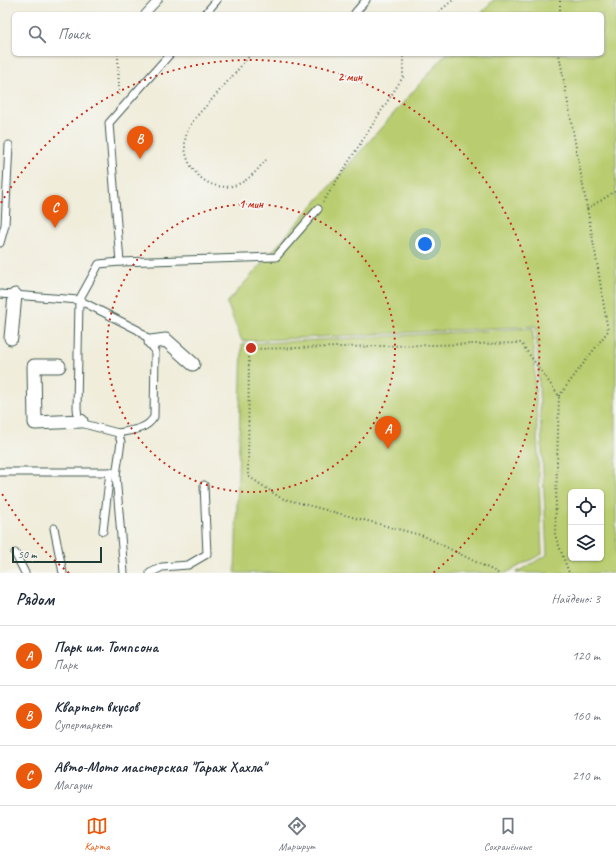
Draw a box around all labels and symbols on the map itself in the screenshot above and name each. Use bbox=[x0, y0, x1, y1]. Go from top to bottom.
text: 2 мин bbox=[338, 69, 363, 85]
pin: B bbox=[127, 126, 153, 159]
pin: C bbox=[42, 195, 68, 228]
text: 1 мин bbox=[239, 196, 264, 212]
your location bbox=[415, 234, 435, 254]
centre of rings bbox=[244, 341, 258, 355]
pin: A bbox=[375, 416, 401, 449]
scale bar bbox=[12, 545, 102, 564]

